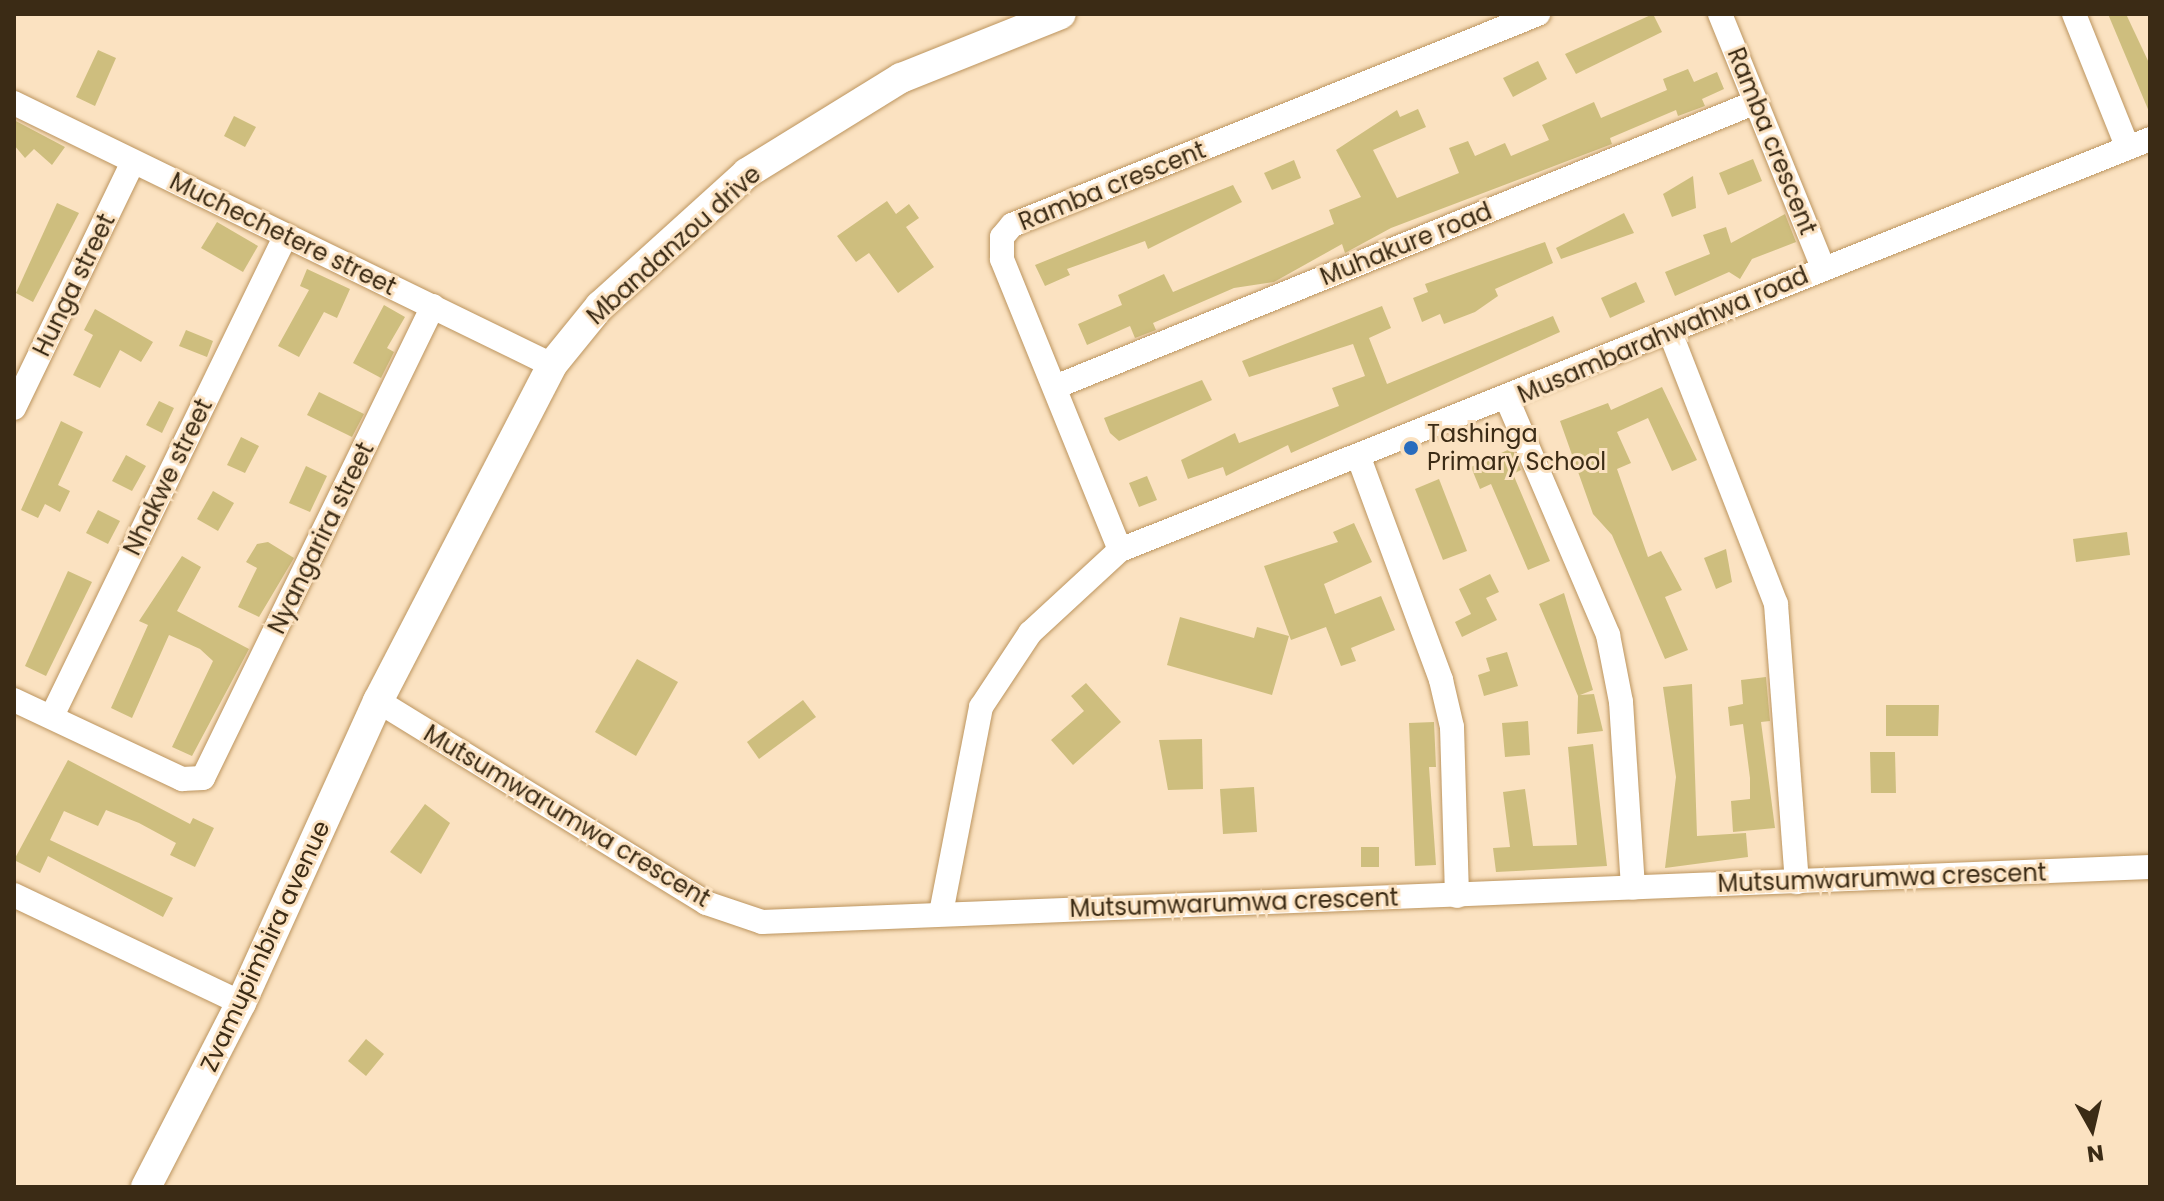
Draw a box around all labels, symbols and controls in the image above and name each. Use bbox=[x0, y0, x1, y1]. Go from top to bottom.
street label: Ramba crescent bbox=[1721, 43, 1823, 239]
street label: Ramba crescent bbox=[1014, 135, 1210, 237]
street label: Mbandanzou drive bbox=[581, 159, 767, 331]
street label: Muchechetere street bbox=[165, 167, 401, 301]
street label: Muhakure road bbox=[1316, 196, 1496, 292]
street label: Hunga street bbox=[27, 209, 121, 361]
street label: Musambarahwahwa road bbox=[1513, 261, 1813, 409]
street label: Nhakwe street bbox=[118, 394, 218, 560]
place label: Tashinga Primary School bbox=[1427, 420, 1606, 476]
street label: Nyangarira street bbox=[262, 438, 380, 638]
marker: Tashinga Primary School bbox=[1402, 439, 1420, 457]
street label: Mutsumwarumwa crescent bbox=[419, 719, 715, 913]
street label: Zvamupimbira avenue bbox=[194, 816, 336, 1076]
street label: Mutsumwarumwa crescent bbox=[1717, 858, 2047, 898]
street label: Mutsumwarumwa crescent bbox=[1069, 883, 1399, 923]
north arrow bbox=[2052, 1089, 2132, 1169]
text: N bbox=[2085, 1137, 2106, 1170]

